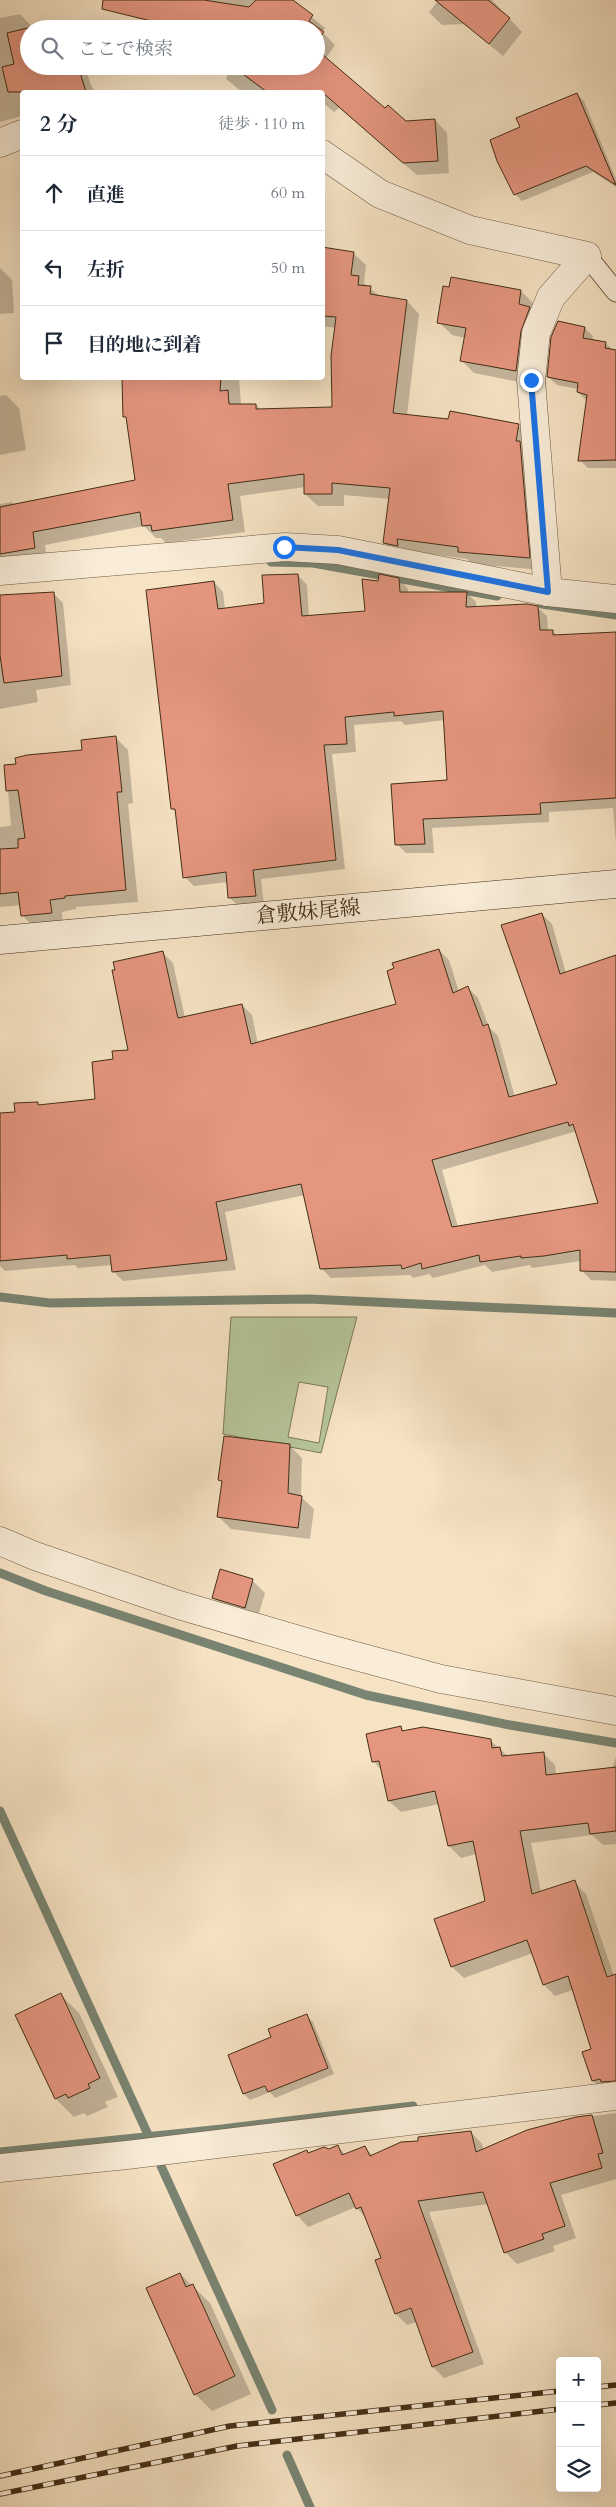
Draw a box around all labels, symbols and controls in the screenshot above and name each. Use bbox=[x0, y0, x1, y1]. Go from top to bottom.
search box bbox=[20, 20, 325, 75]
icon: search bbox=[38, 34, 66, 62]
text: ここで検索 bbox=[78, 36, 173, 62]
text: 2 分 bbox=[40, 110, 77, 139]
text: 徒歩 · 110 m bbox=[218, 113, 305, 135]
icon: ahead bbox=[40, 179, 68, 207]
text: 直進 bbox=[87, 182, 125, 208]
text: 60 m bbox=[271, 182, 305, 204]
icon: left bbox=[40, 254, 68, 282]
text: 左折 bbox=[87, 257, 125, 283]
text: 50 m bbox=[271, 257, 305, 279]
icon: arrive bbox=[40, 329, 68, 357]
text: 目的地に到着 bbox=[87, 332, 201, 358]
route end bbox=[520, 369, 543, 392]
route start bbox=[273, 536, 296, 559]
street label: 倉敷妹尾線 bbox=[254, 893, 362, 931]
map controls bbox=[556, 2357, 601, 2492]
button: + bbox=[556, 2357, 601, 2402]
button: − bbox=[556, 2402, 601, 2447]
button: layers bbox=[556, 2447, 601, 2492]

